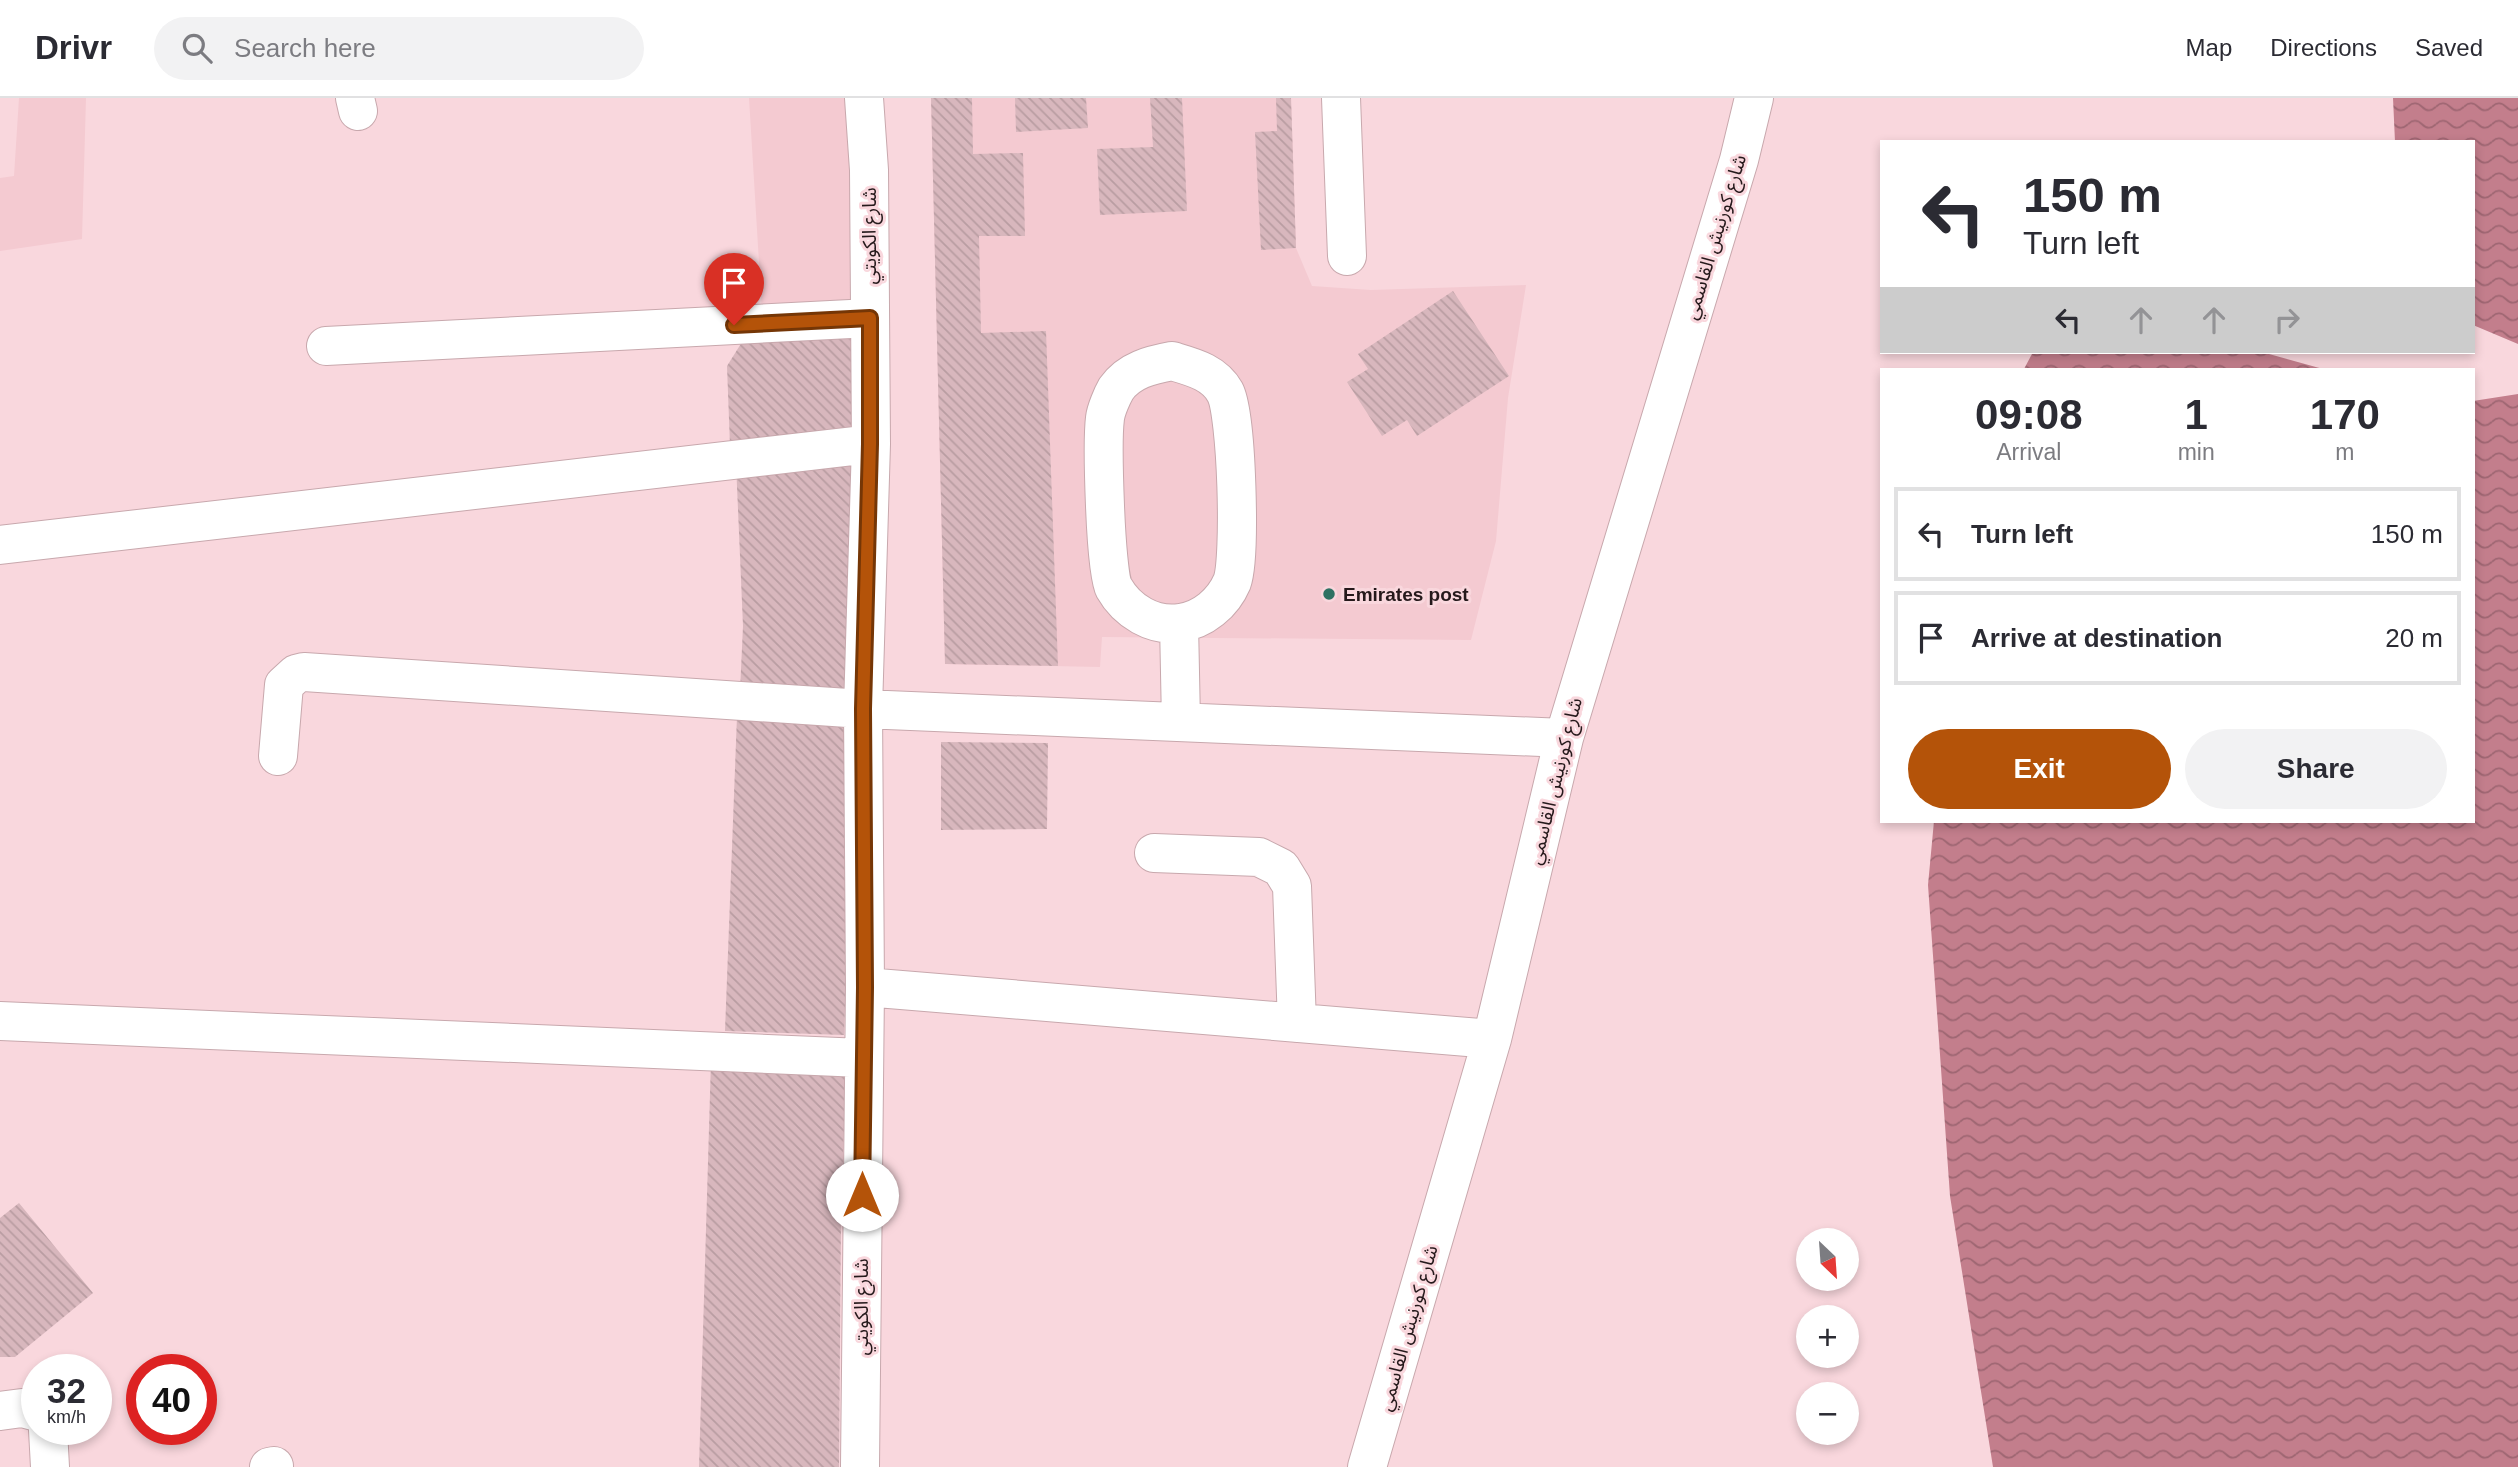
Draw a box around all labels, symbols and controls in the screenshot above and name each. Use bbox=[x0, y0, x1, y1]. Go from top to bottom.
search box bbox=[154, 17, 644, 80]
text: Drivr bbox=[35, 29, 112, 66]
icon: search bbox=[178, 29, 216, 67]
text: Search here bbox=[234, 33, 376, 63]
text: Map bbox=[2186, 34, 2232, 61]
text: Directions bbox=[2270, 34, 2377, 61]
text: Saved bbox=[2415, 34, 2483, 61]
street label: شارع كورنيش القاسمي bbox=[1680, 152, 1754, 323]
icon: left bbox=[1908, 168, 1999, 259]
text: 150 m bbox=[2023, 168, 2162, 222]
street label: شارع الكويتي bbox=[859, 187, 884, 285]
text: Turn left bbox=[2023, 225, 2139, 261]
pin bbox=[704, 253, 764, 325]
icon: arrive bbox=[715, 264, 753, 302]
icon: left bbox=[2049, 301, 2087, 339]
icon: ahead bbox=[2122, 301, 2160, 339]
icon: ahead bbox=[2195, 301, 2233, 339]
icon: right bbox=[2268, 301, 2306, 339]
text: 09:08 bbox=[1975, 391, 2083, 438]
text: 1 bbox=[2184, 391, 2208, 438]
text: 170 bbox=[2310, 391, 2380, 438]
text: Arrival bbox=[1996, 439, 2061, 465]
text: min bbox=[2178, 439, 2215, 465]
text: m bbox=[2335, 439, 2354, 465]
icon: left bbox=[1912, 515, 1950, 553]
text: Turn left bbox=[1971, 519, 2073, 549]
text: 150 m bbox=[2371, 519, 2443, 549]
place label: Emirates post bbox=[1343, 584, 1469, 605]
marker: Emirates post bbox=[1321, 586, 1337, 602]
icon: arrive bbox=[1912, 619, 1950, 657]
text: Arrive at destination bbox=[1971, 623, 2222, 653]
text: 20 m bbox=[2385, 623, 2443, 653]
street label: شارع كورنيش القاسمي bbox=[1524, 695, 1590, 868]
button: Exit bbox=[1908, 729, 2171, 809]
button: Share bbox=[2185, 729, 2447, 809]
position arrow bbox=[825, 1158, 899, 1232]
north arrow bbox=[1796, 1228, 1858, 1292]
map controls bbox=[1796, 1228, 1859, 1445]
street label: شارع كورنيش القاسمي bbox=[1374, 1243, 1446, 1414]
street label: شارع الكويتي bbox=[851, 1258, 876, 1356]
button: + bbox=[1796, 1305, 1859, 1368]
speed limit sign: 40 bbox=[126, 1354, 217, 1445]
text: 32 bbox=[47, 1371, 86, 1410]
button: − bbox=[1796, 1382, 1859, 1445]
text: km/h bbox=[47, 1407, 86, 1427]

